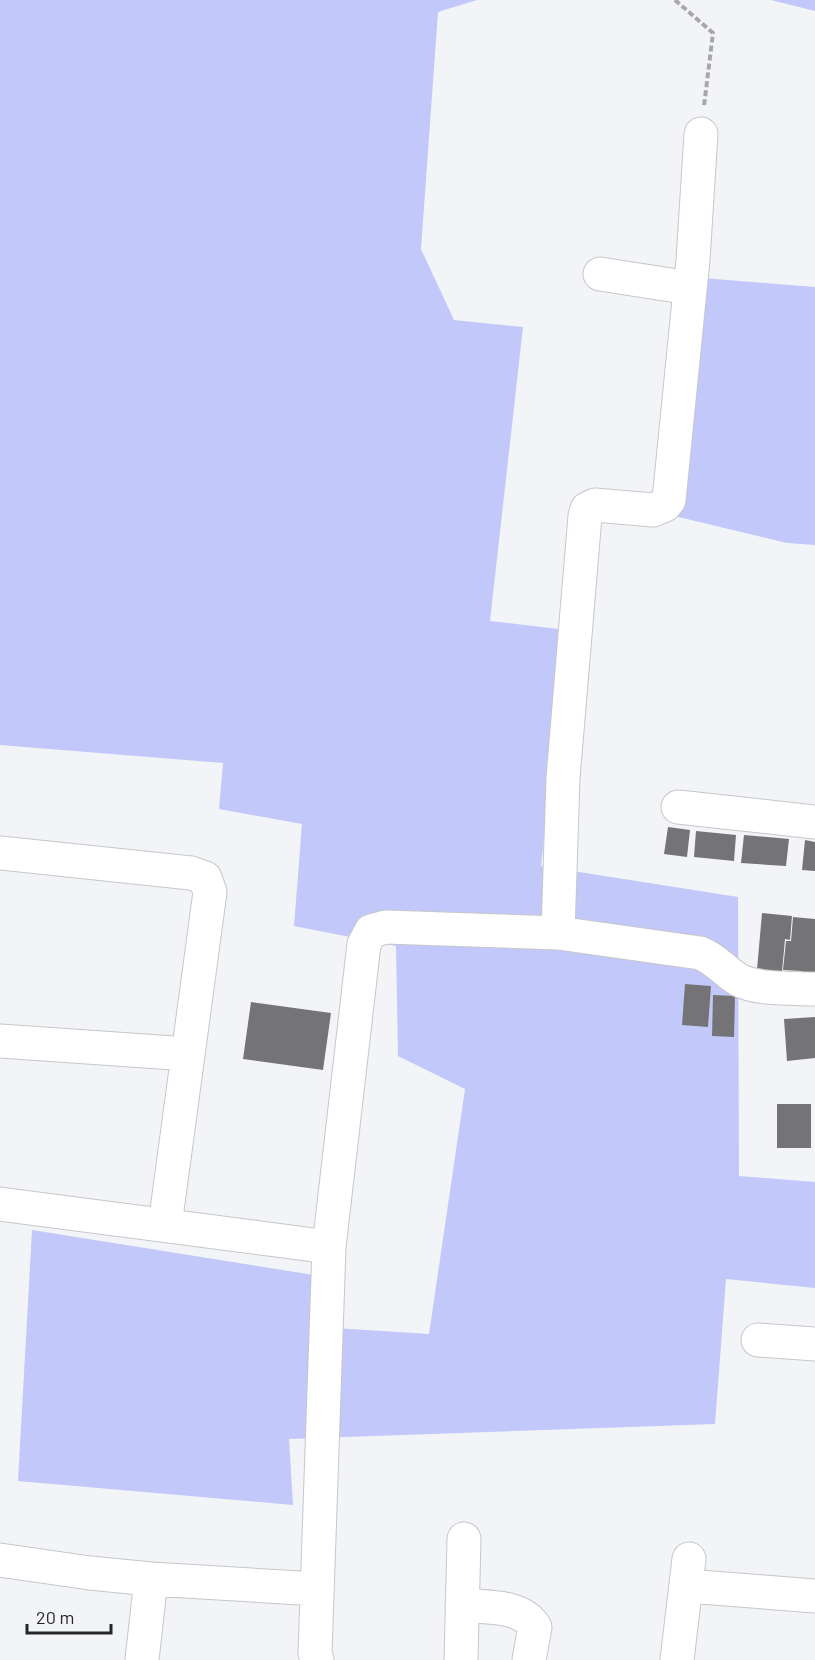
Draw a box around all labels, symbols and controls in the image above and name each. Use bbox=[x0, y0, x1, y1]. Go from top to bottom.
scale bar bbox=[27, 1597, 111, 1635]
text: 20 m bbox=[36, 1606, 74, 1628]

